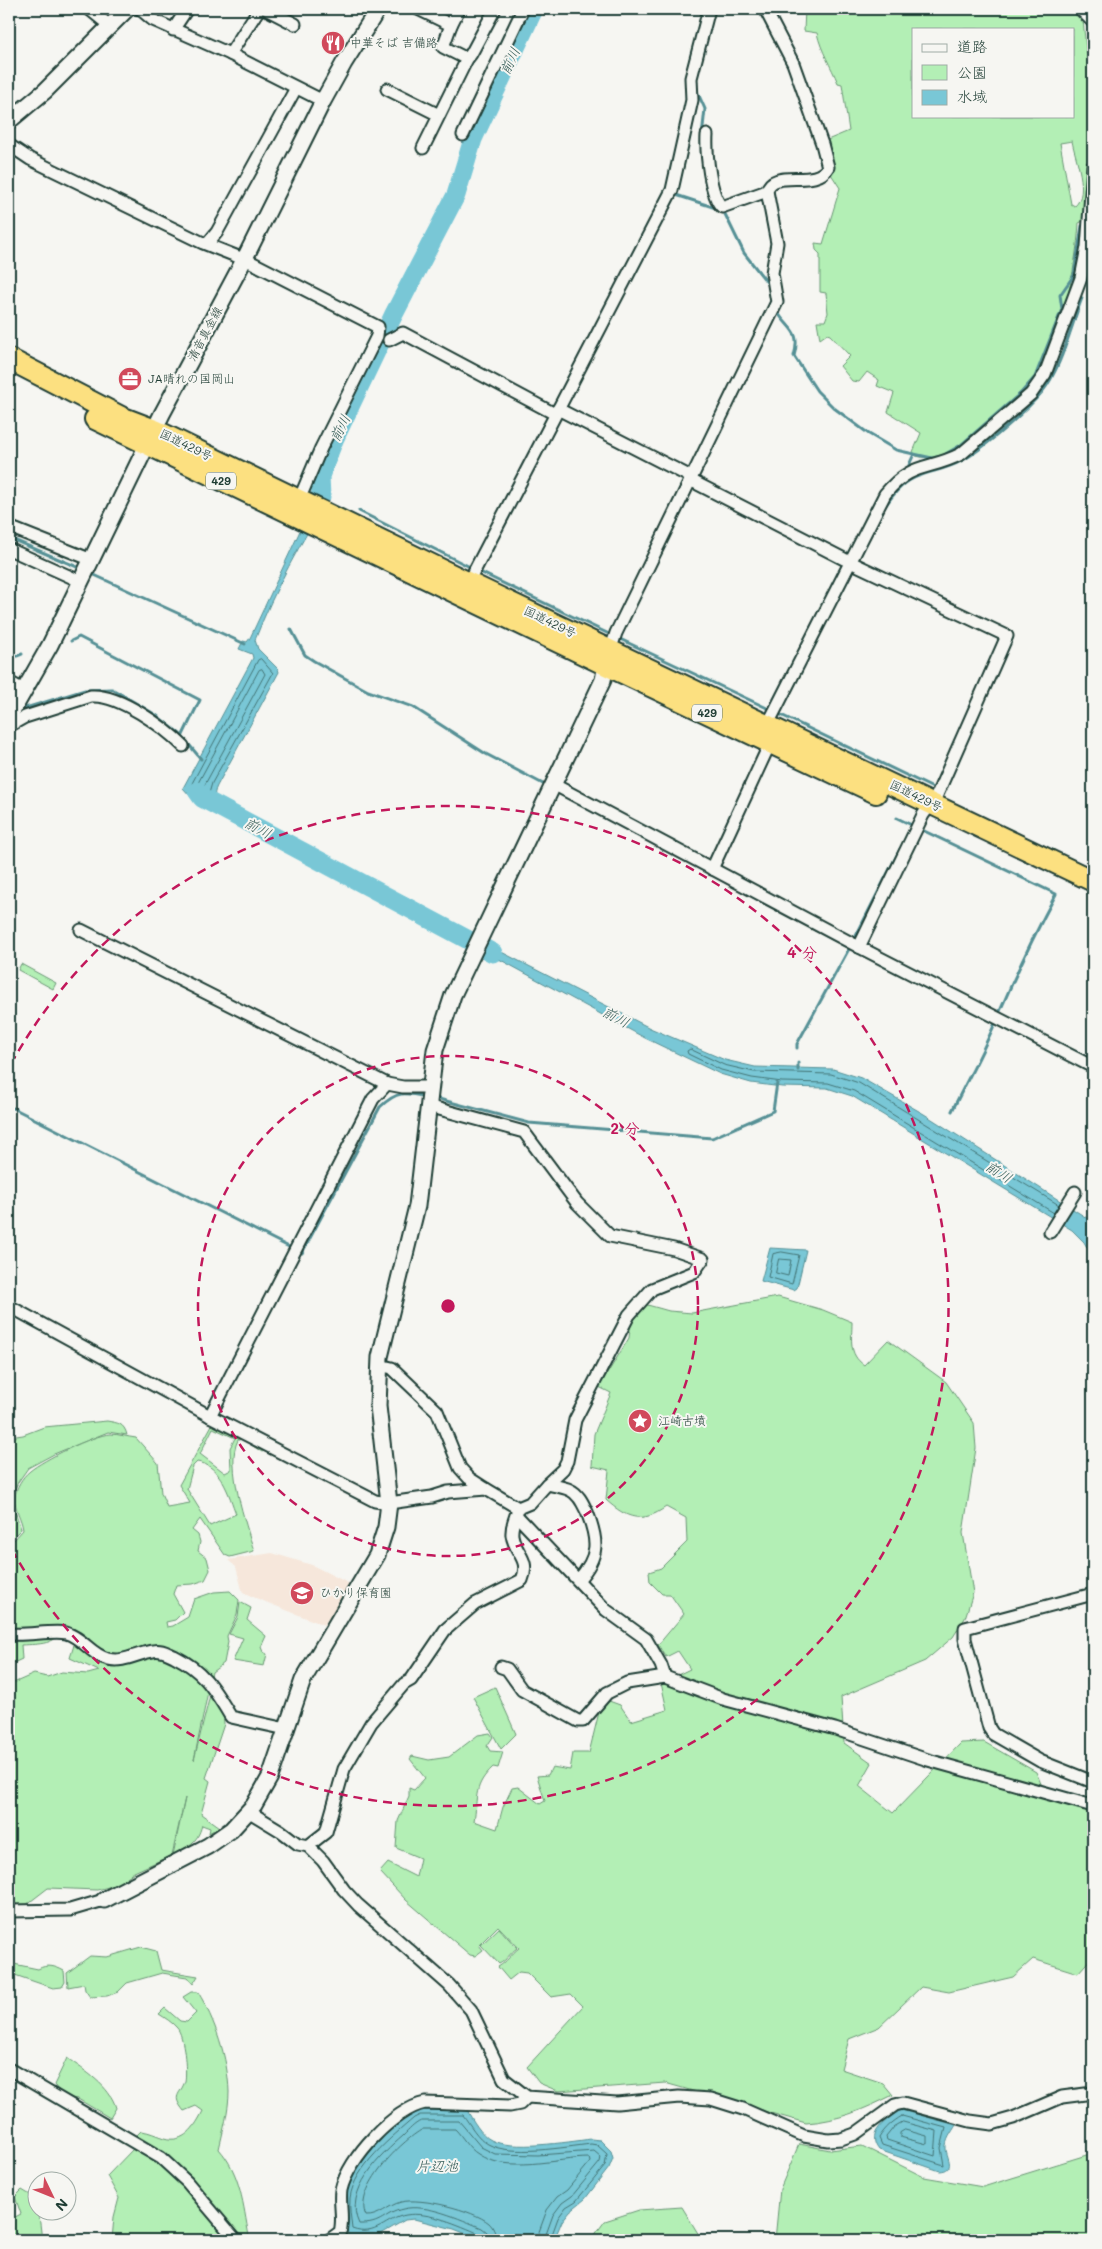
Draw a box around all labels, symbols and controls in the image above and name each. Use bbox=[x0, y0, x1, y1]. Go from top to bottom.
legend bbox=[912, 28, 1074, 118]
restaurant icon: 中華そば 吉備路 bbox=[320, 30, 346, 56]
place label: 中華そば 吉備路 bbox=[350, 34, 438, 50]
text: 道路 bbox=[957, 36, 987, 56]
water label: 前川 bbox=[495, 44, 524, 77]
text: 公園 bbox=[957, 62, 987, 82]
text: 水域 bbox=[957, 86, 987, 106]
street label: 清音真金線 bbox=[183, 303, 225, 364]
office icon: JA晴れの国岡山 bbox=[117, 366, 143, 392]
place label: JA晴れの国岡山 bbox=[148, 370, 235, 386]
water label: 前川 bbox=[325, 411, 354, 445]
street label: 国道429号 bbox=[157, 424, 215, 464]
road number: 429 bbox=[206, 472, 236, 490]
street label: 国道429号 bbox=[521, 601, 579, 641]
road number: 429 bbox=[692, 704, 722, 721]
street label: 国道429号 bbox=[887, 775, 945, 815]
water label: 前川 bbox=[241, 813, 275, 843]
text: 4 分 bbox=[787, 942, 817, 962]
water label: 前川 bbox=[599, 1002, 633, 1032]
text: 2 分 bbox=[611, 1118, 639, 1138]
water label: 前川 bbox=[982, 1156, 1016, 1187]
centre of rings bbox=[439, 1297, 457, 1315]
place icon: 江崎古墳 bbox=[627, 1408, 653, 1434]
place label: 江崎古墳 bbox=[658, 1412, 706, 1428]
school or university icon: ひかり保育園 bbox=[289, 1580, 315, 1606]
place label: ひかり保育園 bbox=[320, 1584, 392, 1600]
water label: 片辺池 bbox=[416, 2156, 459, 2175]
north arrow bbox=[28, 2172, 78, 2222]
text: N bbox=[51, 2195, 72, 2216]

